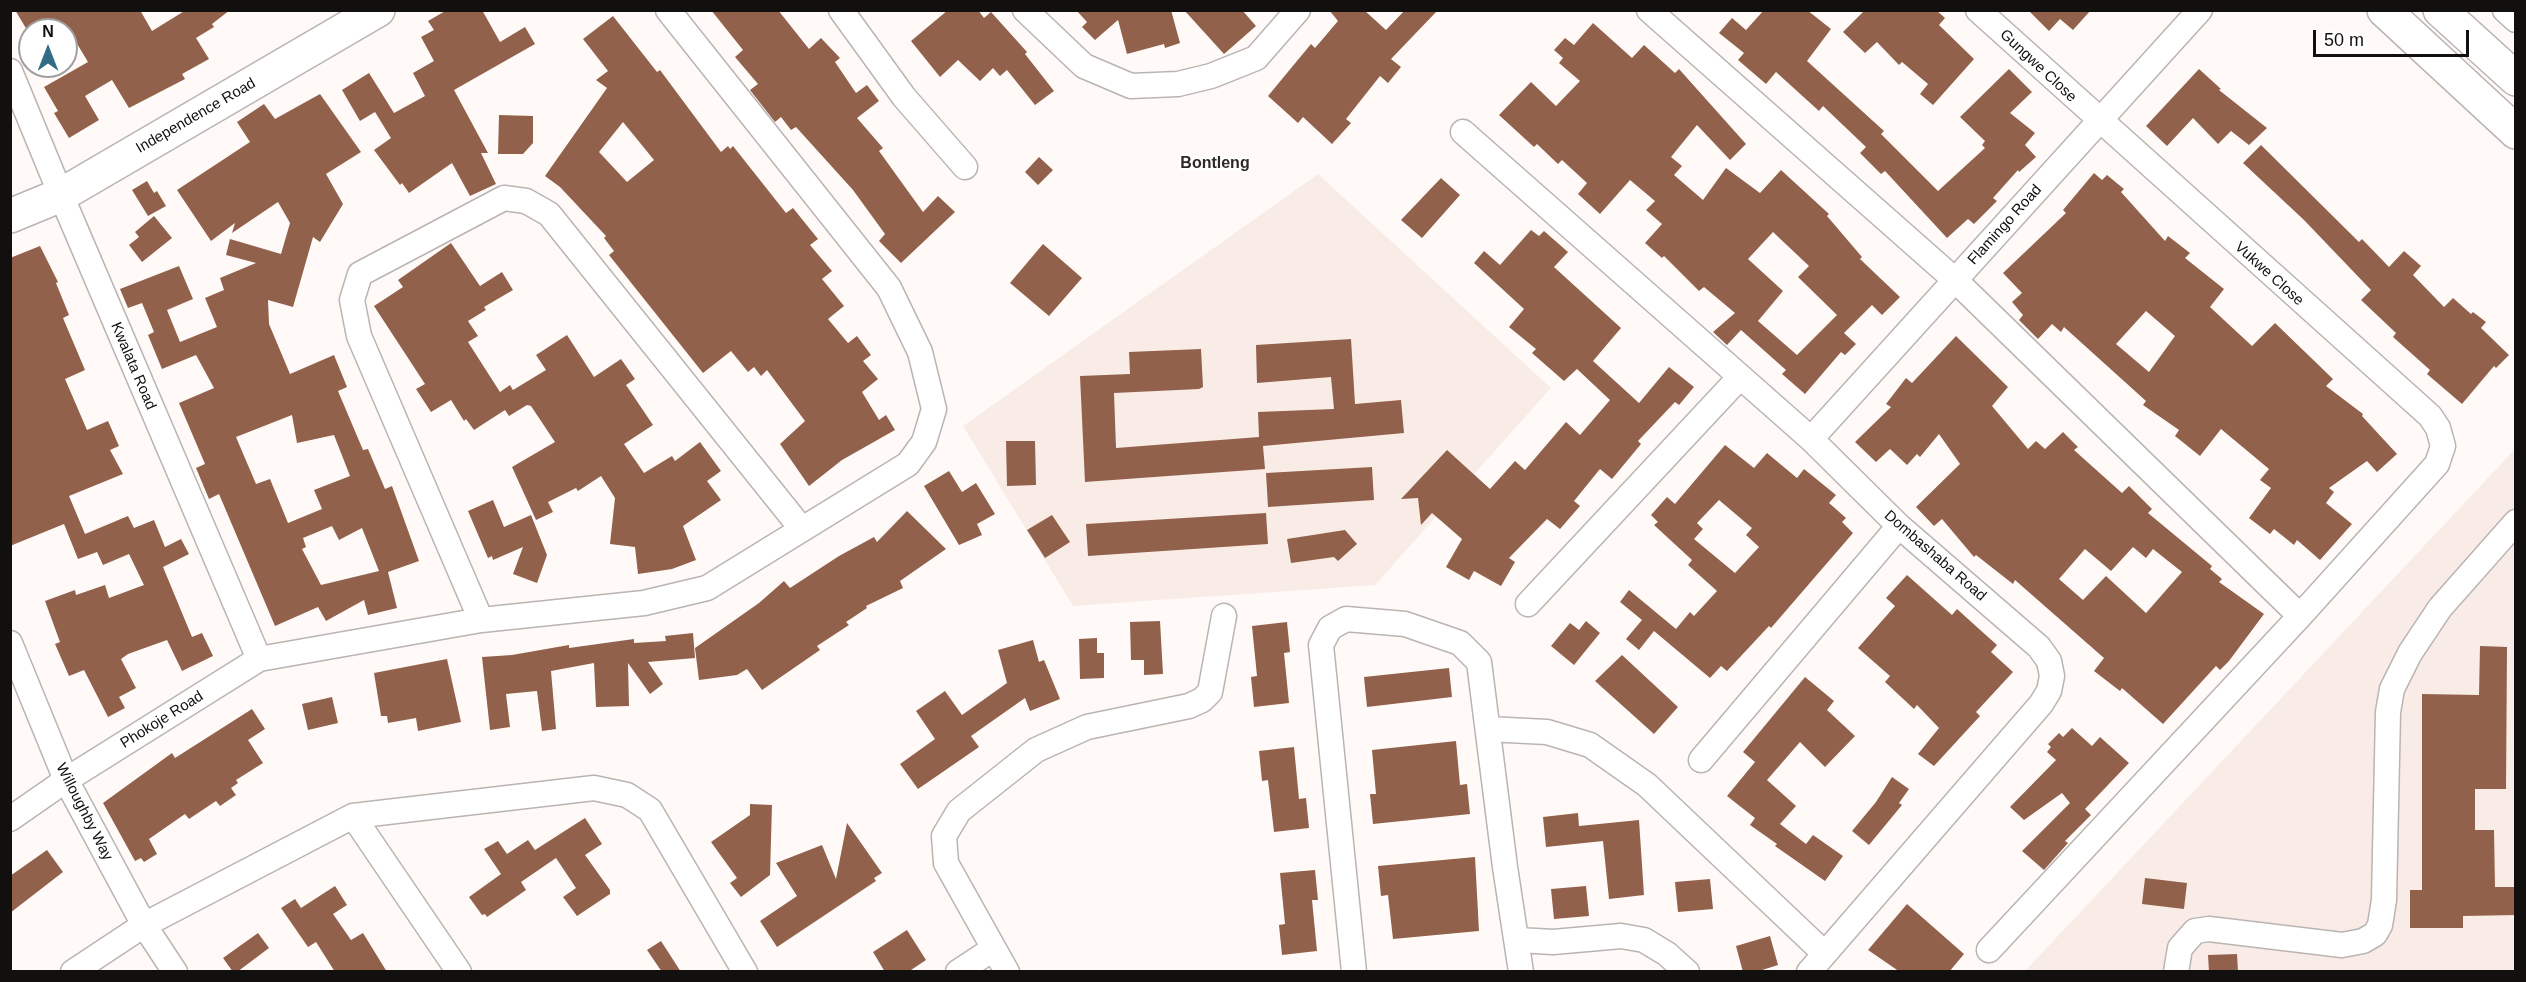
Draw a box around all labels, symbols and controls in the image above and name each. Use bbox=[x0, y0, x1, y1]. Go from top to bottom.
north arrow bbox=[18, 18, 78, 78]
scale bar bbox=[2316, 18, 2472, 56]
text: N bbox=[42, 23, 54, 40]
street label: Gungwe Close bbox=[1996, 26, 2080, 106]
text: 50 m bbox=[2324, 30, 2364, 50]
street label: Independence Road bbox=[133, 74, 259, 158]
district label: Bontleng bbox=[1180, 154, 1250, 174]
street label: Flamingo Road bbox=[1964, 181, 2046, 269]
street label: Vukwe Close bbox=[2231, 238, 2307, 310]
street label: Kwalata Road bbox=[106, 319, 160, 413]
street label: Dombashaba Road bbox=[1880, 507, 1990, 605]
street label: Phokoje Road bbox=[117, 687, 207, 753]
street label: Willoughby Way bbox=[52, 760, 116, 864]

